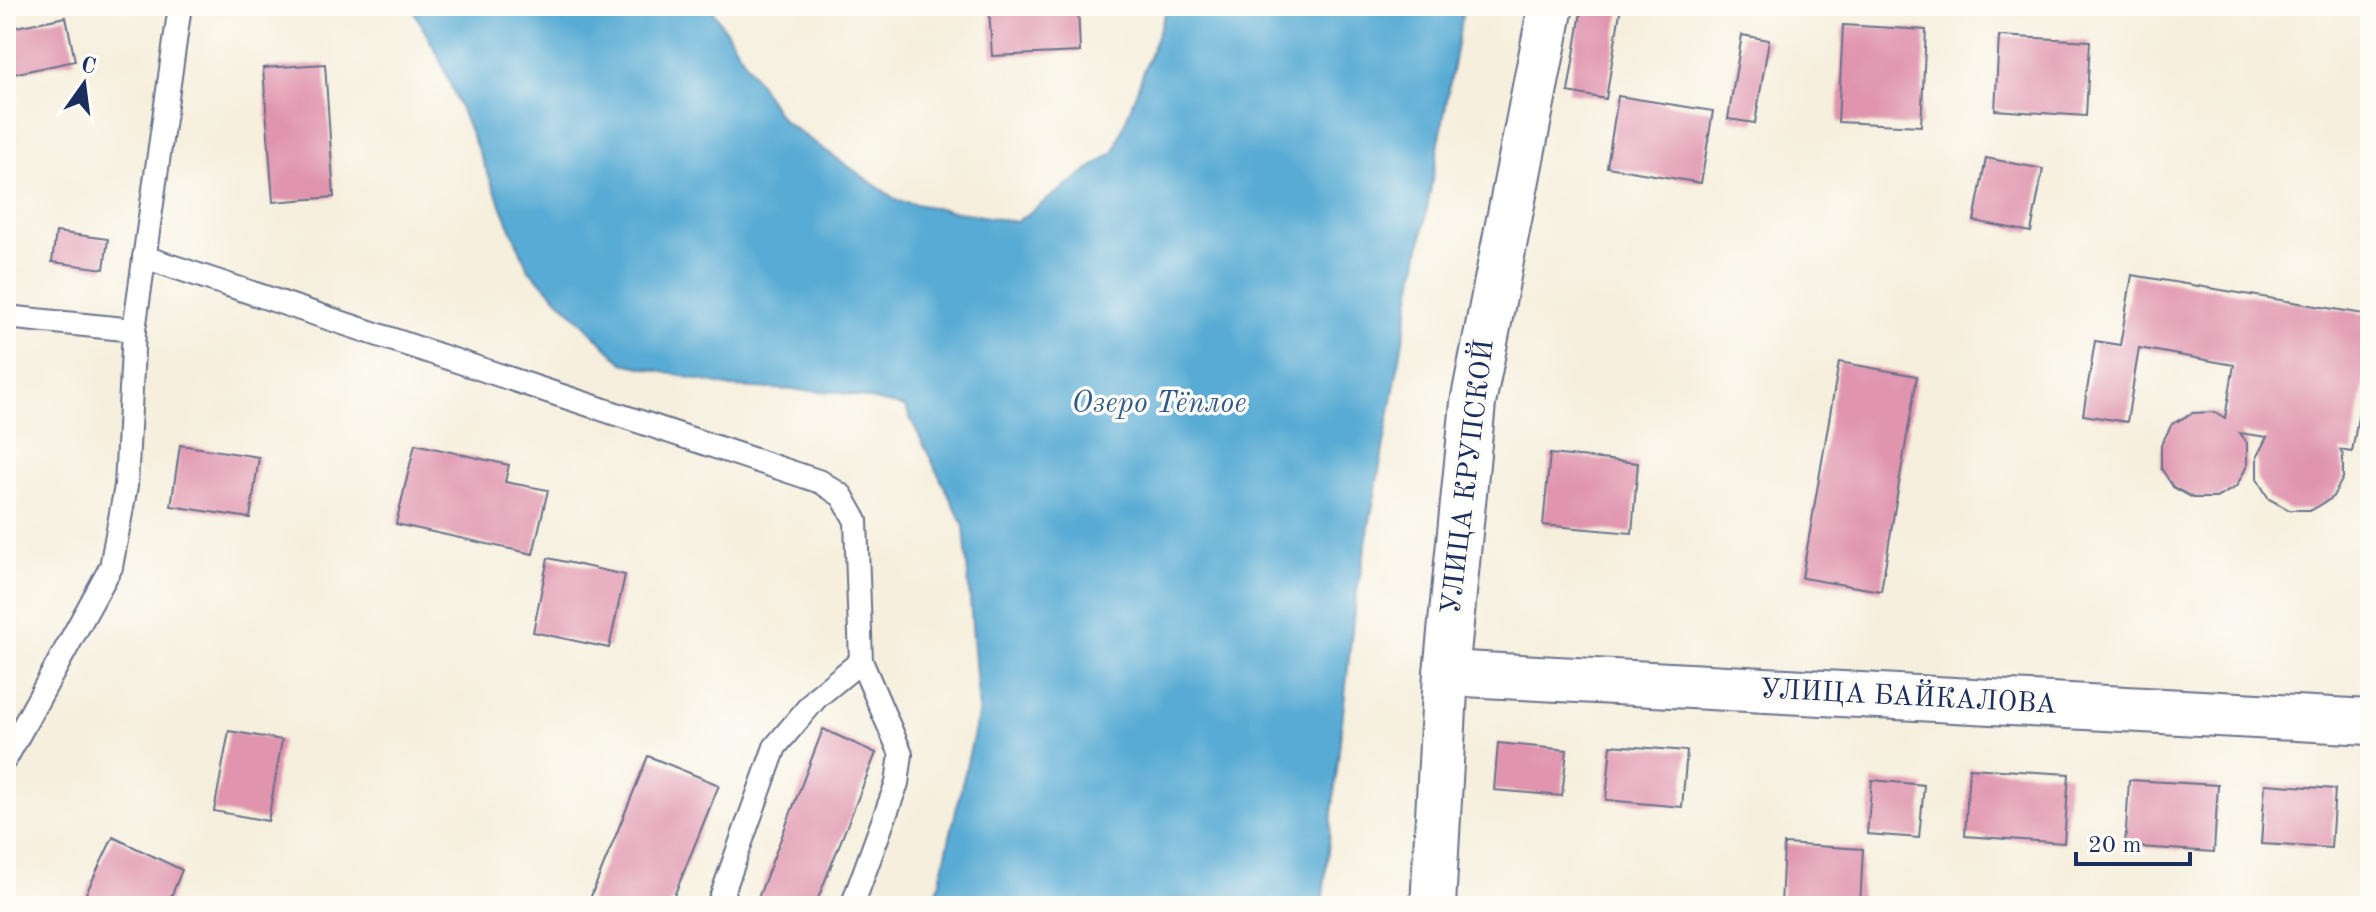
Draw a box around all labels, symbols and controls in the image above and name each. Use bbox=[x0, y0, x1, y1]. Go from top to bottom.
north arrow bbox=[44, 44, 124, 124]
text: С bbox=[79, 54, 98, 79]
street label: УЛИЦА КРУПСКОЙ bbox=[1432, 337, 1500, 616]
water label: Озеро Тёплое bbox=[1072, 389, 1246, 419]
street label: УЛИЦА БАЙКАЛОВА bbox=[1759, 670, 2057, 720]
scale bar bbox=[2076, 816, 2190, 866]
text: 20 m bbox=[2088, 834, 2142, 858]

